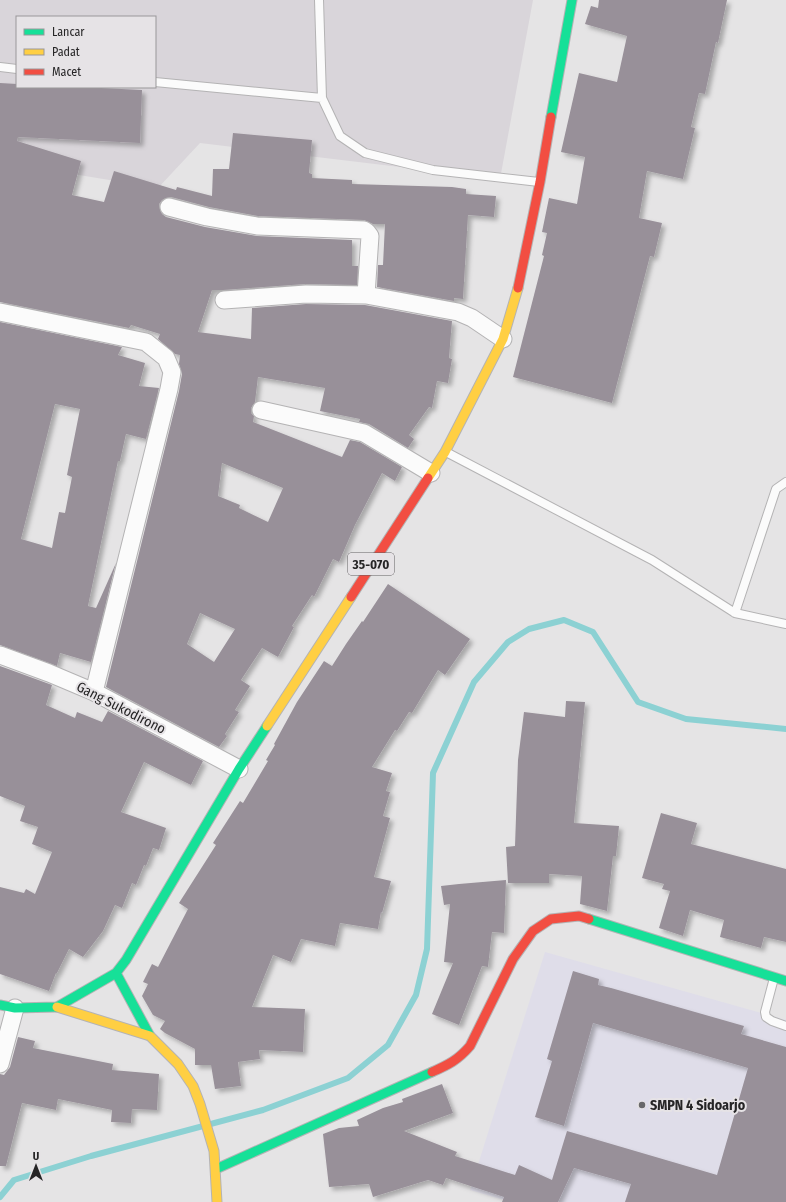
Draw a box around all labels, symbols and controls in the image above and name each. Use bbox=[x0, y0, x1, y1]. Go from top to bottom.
legend bbox=[16, 16, 156, 88]
text: Lancar bbox=[52, 25, 85, 39]
text: Padat bbox=[52, 45, 80, 59]
text: Macet bbox=[52, 65, 81, 79]
road number: 35-070 bbox=[348, 553, 394, 575]
street label: Gang Sukodirono bbox=[74, 678, 168, 738]
place label: SMPN 4 Sidoarjo bbox=[650, 1097, 746, 1114]
marker: SMPN 4 Sidoarjo bbox=[637, 1100, 647, 1110]
north arrow bbox=[16, 1146, 56, 1186]
text: U bbox=[33, 1150, 39, 1163]

